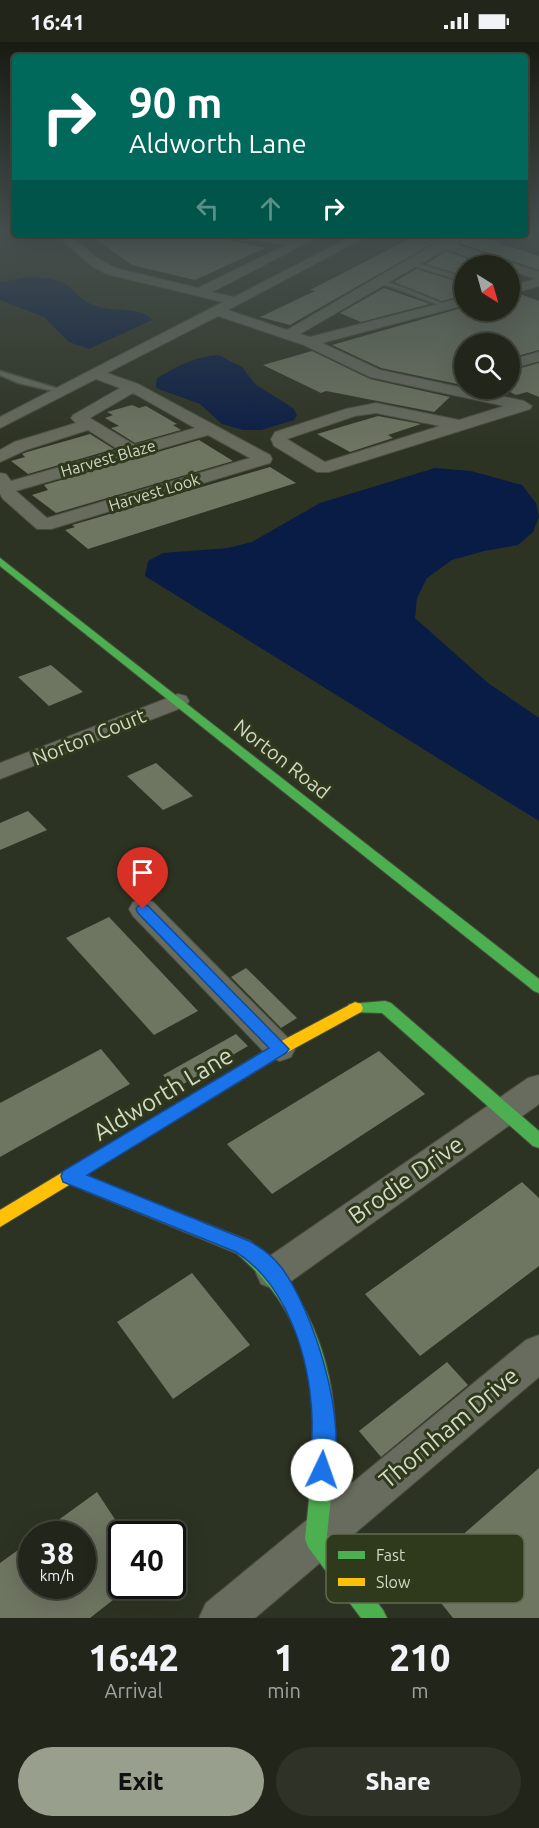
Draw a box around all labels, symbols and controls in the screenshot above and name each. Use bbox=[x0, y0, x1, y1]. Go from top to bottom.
text: 16:41 bbox=[30, 9, 85, 34]
icon: right bbox=[30, 78, 108, 156]
text: 90 m bbox=[129, 79, 223, 126]
text: Aldworth Lane bbox=[129, 128, 307, 158]
icon: left bbox=[191, 192, 224, 225]
icon: ahead bbox=[254, 192, 287, 225]
icon: right bbox=[317, 192, 350, 225]
north arrow bbox=[454, 255, 520, 321]
map controls bbox=[454, 255, 520, 399]
button: search bbox=[454, 333, 520, 399]
street label: Harvest Blaze bbox=[58, 436, 158, 480]
street label: Harvest Look bbox=[106, 470, 202, 514]
street label: Norton Court bbox=[29, 703, 149, 770]
street label: Norton Road bbox=[230, 714, 335, 803]
pin bbox=[117, 847, 168, 909]
icon: arrive bbox=[126, 856, 159, 889]
street label: Aldworth Lane bbox=[88, 1041, 237, 1146]
street label: Brodie Drive bbox=[343, 1130, 468, 1229]
street label: Thornham Drive bbox=[374, 1362, 524, 1494]
position arrow bbox=[290, 1438, 354, 1502]
speed limit sign: 40 bbox=[108, 1521, 186, 1599]
legend bbox=[326, 1534, 524, 1603]
text: 38 bbox=[40, 1536, 74, 1570]
text: Fast bbox=[376, 1546, 406, 1564]
text: km/h bbox=[40, 1567, 74, 1584]
text: Slow bbox=[376, 1573, 411, 1591]
text: 16:42 bbox=[89, 1637, 179, 1678]
text: 1 bbox=[274, 1637, 294, 1678]
text: 210 bbox=[389, 1637, 450, 1678]
text: Arrival bbox=[105, 1679, 163, 1702]
text: min bbox=[267, 1679, 301, 1702]
text: m bbox=[411, 1679, 429, 1702]
button: Exit bbox=[18, 1747, 264, 1816]
button: Share bbox=[276, 1747, 521, 1816]

